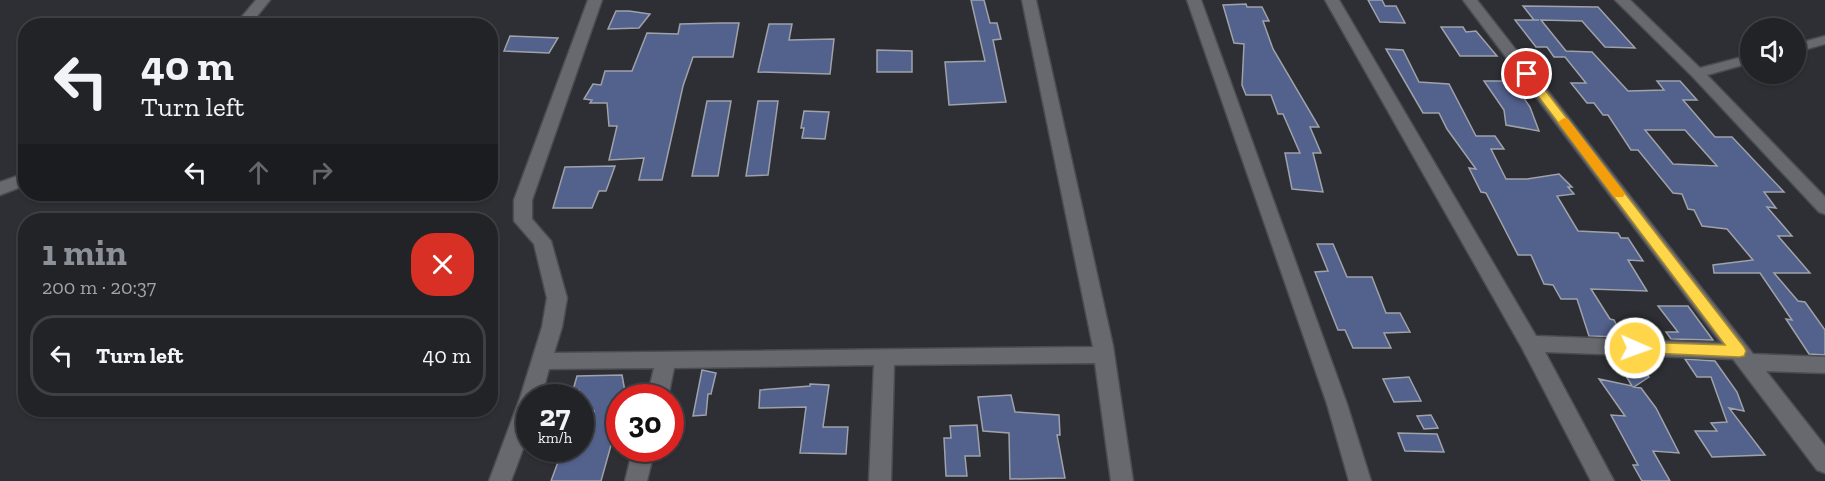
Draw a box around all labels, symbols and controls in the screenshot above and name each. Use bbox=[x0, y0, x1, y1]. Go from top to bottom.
map controls bbox=[1740, 18, 1806, 84]
button: sound bbox=[1740, 18, 1806, 84]
text: 40 m bbox=[141, 40, 234, 91]
icon: left bbox=[42, 42, 120, 120]
pin bbox=[1501, 48, 1552, 99]
icon: arrive bbox=[1510, 57, 1543, 90]
text: Turn left bbox=[141, 91, 244, 123]
icon: left bbox=[179, 156, 212, 189]
icon: ahead bbox=[242, 156, 275, 189]
icon: right bbox=[305, 156, 338, 189]
text: 1 min bbox=[42, 231, 127, 274]
button: close bbox=[411, 233, 474, 296]
text: 200 m · 20:37 bbox=[42, 275, 156, 299]
position arrow bbox=[1603, 316, 1667, 380]
icon: left bbox=[45, 339, 78, 372]
text: Turn left bbox=[96, 342, 183, 369]
text: 40 m bbox=[422, 342, 471, 369]
speed limit sign: 30 bbox=[606, 384, 684, 462]
text: 27 bbox=[540, 398, 570, 434]
text: km/h bbox=[538, 429, 572, 447]

